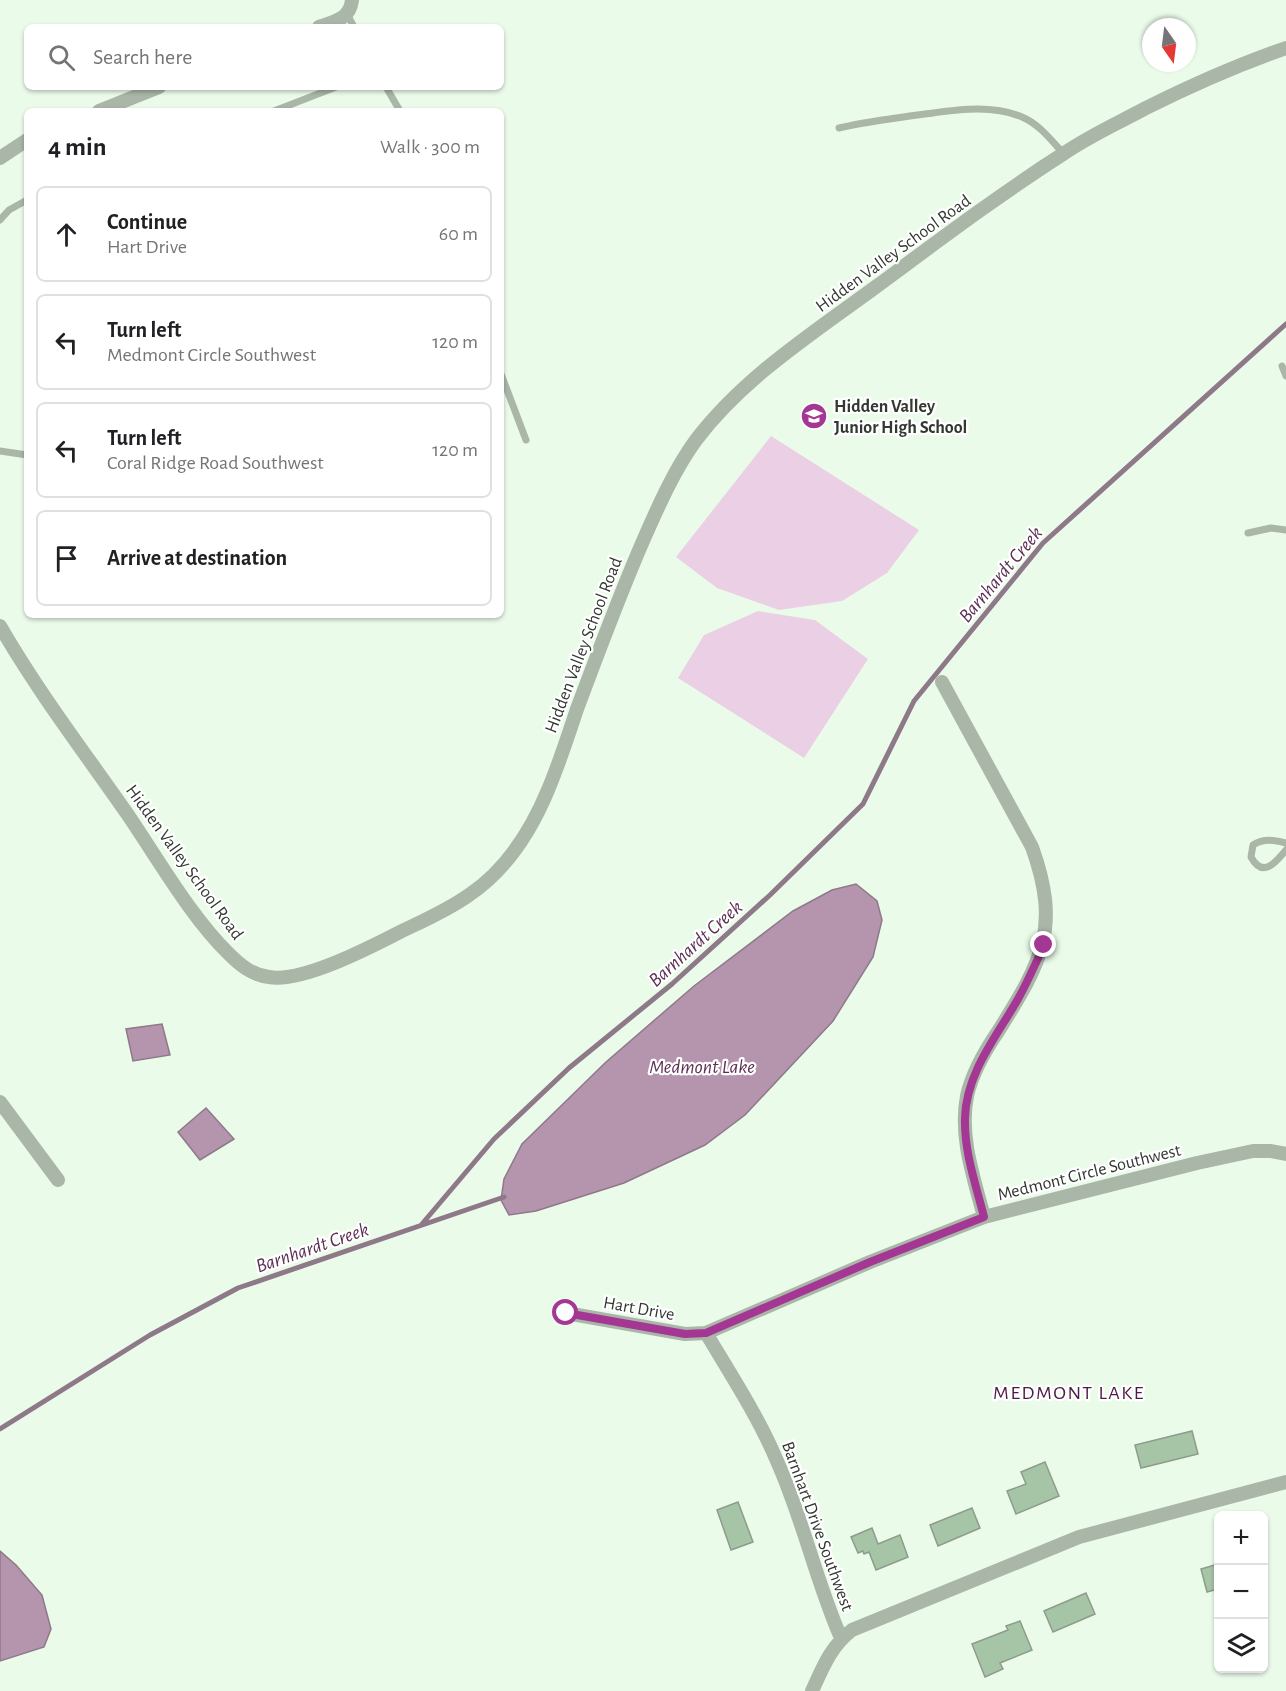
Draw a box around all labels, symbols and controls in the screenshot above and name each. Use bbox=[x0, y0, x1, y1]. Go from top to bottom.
north arrow bbox=[1142, 18, 1196, 72]
search box bbox=[24, 24, 504, 90]
icon: search bbox=[45, 41, 78, 74]
text: Search here bbox=[93, 46, 192, 68]
text: 4 min bbox=[48, 134, 107, 160]
text: Walk · 300 m bbox=[380, 137, 480, 157]
street label: Hidden Valley School Road bbox=[813, 192, 974, 316]
text: Continue bbox=[107, 211, 187, 233]
icon: ahead bbox=[50, 218, 83, 251]
text: 60 m bbox=[439, 224, 478, 244]
text: Hart Drive bbox=[107, 237, 187, 257]
text: Turn left bbox=[107, 319, 181, 341]
icon: left bbox=[50, 326, 83, 359]
text: 120 m bbox=[432, 332, 478, 352]
text: Medmont Circle Southwest bbox=[107, 345, 316, 365]
place label: Hidden Valley Junior High School bbox=[834, 398, 967, 437]
school or university icon: Hidden Valley Junior High School bbox=[799, 401, 829, 431]
text: Turn left bbox=[107, 427, 181, 449]
icon: left bbox=[50, 434, 83, 467]
text: 120 m bbox=[432, 440, 478, 460]
text: Coral Ridge Road Southwest bbox=[107, 453, 324, 473]
water label: Barnhardt Creek bbox=[955, 523, 1046, 626]
icon: arrive bbox=[50, 542, 83, 575]
text: Arrive at destination bbox=[107, 547, 287, 569]
street label: Hidden Valley School Road bbox=[542, 555, 626, 736]
street label: Hidden Valley School Road bbox=[122, 782, 246, 943]
water label: Barnhardt Creek bbox=[645, 897, 746, 991]
route end bbox=[1030, 931, 1056, 957]
water label: Medmont Lake bbox=[649, 1057, 755, 1077]
street label: Medmont Circle Southwest bbox=[996, 1141, 1183, 1204]
water label: Barnhardt Creek bbox=[253, 1219, 371, 1277]
street label: Hart Drive bbox=[602, 1294, 676, 1324]
route start bbox=[552, 1299, 578, 1325]
district label: MEDMONT LAKE bbox=[993, 1383, 1145, 1403]
street label: Barnhart Drive Southwest bbox=[778, 1439, 856, 1614]
map controls bbox=[1214, 1511, 1268, 1673]
button: + bbox=[1214, 1511, 1268, 1565]
button: − bbox=[1214, 1565, 1268, 1619]
button: layers bbox=[1214, 1619, 1268, 1673]

